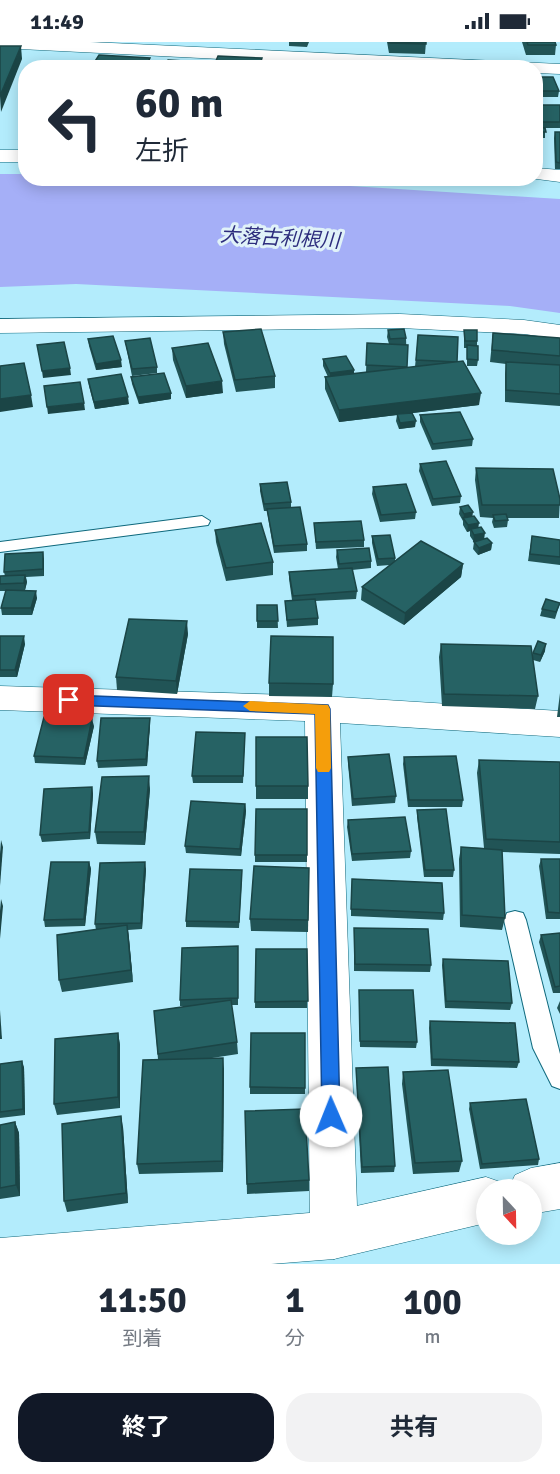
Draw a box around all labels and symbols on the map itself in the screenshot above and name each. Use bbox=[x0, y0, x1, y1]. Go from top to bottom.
water label: 大落古利根川 bbox=[219, 222, 343, 254]
pin bbox=[43, 674, 94, 725]
position arrow bbox=[299, 1084, 363, 1148]
north arrow bbox=[476, 1179, 542, 1245]

